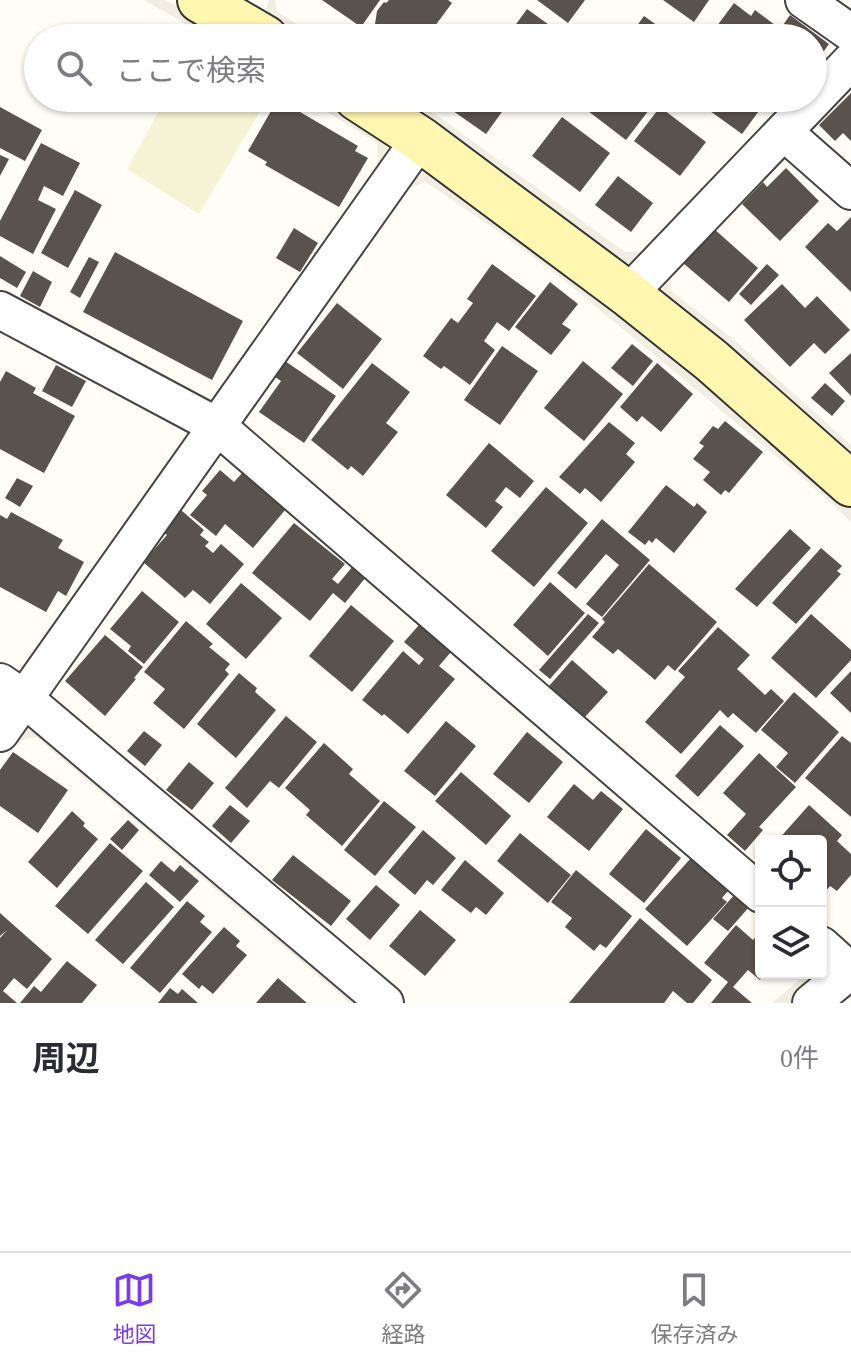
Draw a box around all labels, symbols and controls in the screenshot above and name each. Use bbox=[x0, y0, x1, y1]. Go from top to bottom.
search box bbox=[24, 24, 827, 112]
icon: search bbox=[52, 46, 96, 90]
text: ここで検索 bbox=[116, 54, 266, 87]
map controls bbox=[755, 835, 827, 979]
button: locate bbox=[755, 835, 827, 907]
button: layers bbox=[755, 907, 827, 979]
text: 周辺 bbox=[32, 1040, 100, 1077]
text: 0件 bbox=[780, 1044, 819, 1073]
tab: 地図 bbox=[112, 1268, 157, 1348]
tab: 経路 bbox=[381, 1268, 426, 1348]
tab: 保存済み bbox=[650, 1268, 739, 1348]

